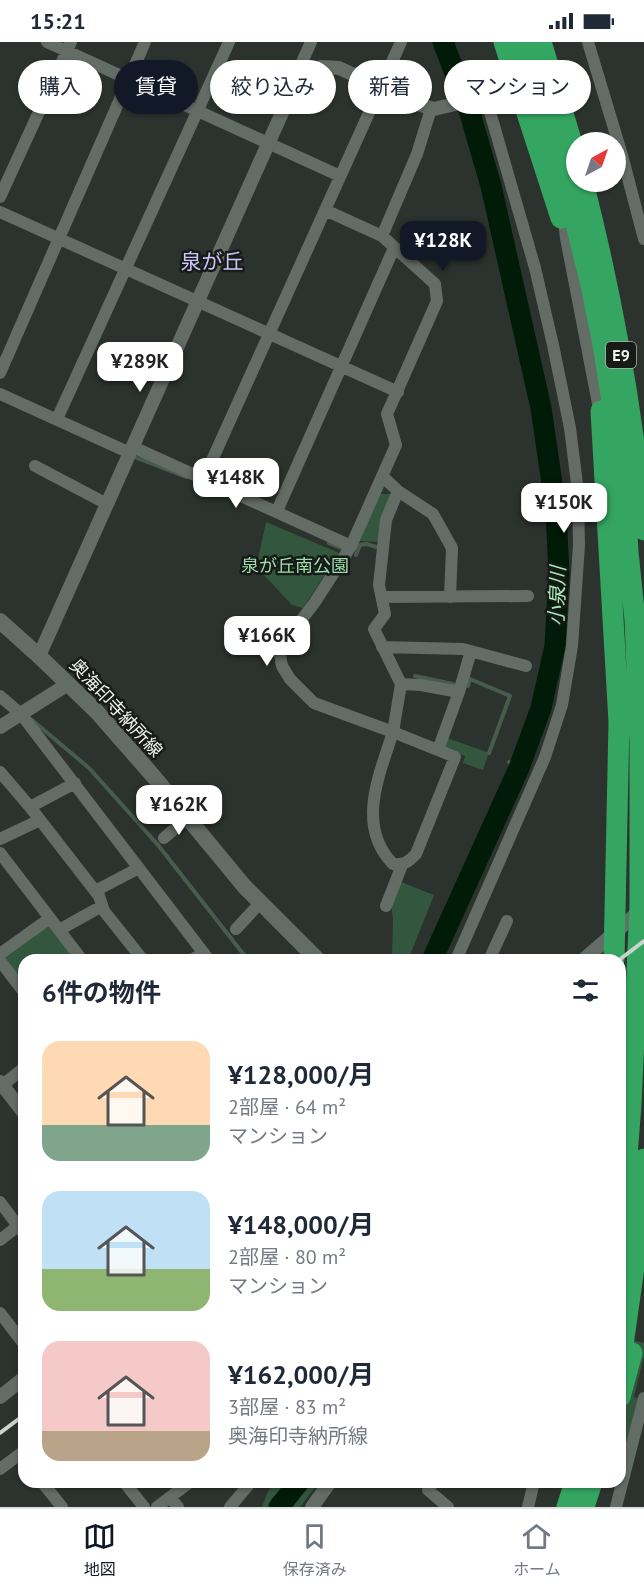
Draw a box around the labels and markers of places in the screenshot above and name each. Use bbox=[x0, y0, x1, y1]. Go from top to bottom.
pin: ¥128K bbox=[401, 221, 485, 272]
pin: ¥289K bbox=[98, 342, 182, 393]
pin: ¥148K bbox=[194, 458, 278, 509]
pin: ¥150K bbox=[522, 483, 606, 534]
pin: ¥166K bbox=[225, 616, 309, 667]
pin: ¥162K bbox=[137, 785, 221, 836]

